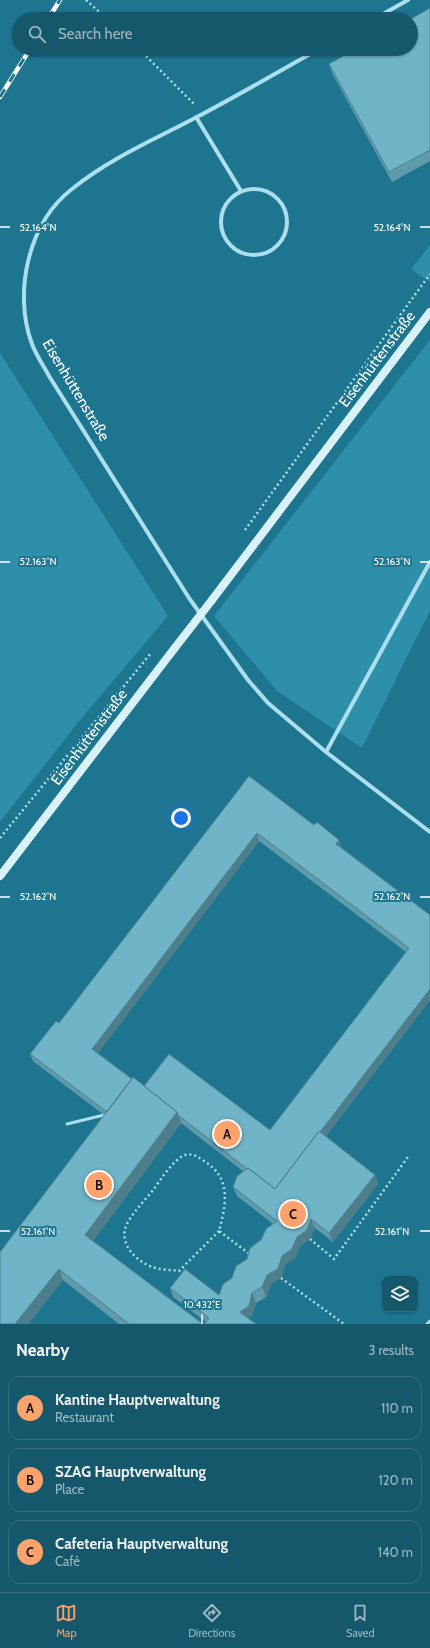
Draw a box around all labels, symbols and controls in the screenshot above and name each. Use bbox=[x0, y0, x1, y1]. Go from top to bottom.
search box bbox=[12, 12, 418, 56]
icon: search bbox=[26, 23, 48, 45]
text: Search here bbox=[58, 25, 133, 43]
text: 52.164°N bbox=[19, 221, 57, 234]
text: 52.164°N bbox=[373, 221, 411, 234]
street label: Eisenhüttenstraße bbox=[335, 307, 419, 411]
street label: Eisenhüttenstraße bbox=[39, 336, 114, 444]
text: 52.163°N bbox=[20, 555, 56, 568]
text: 52.163°N bbox=[374, 555, 410, 568]
street label: Eisenhüttenstraße bbox=[47, 685, 131, 789]
your location bbox=[171, 808, 191, 828]
text: 52.162°N bbox=[20, 890, 56, 903]
text: 52.162°N bbox=[374, 890, 410, 903]
pin: A bbox=[214, 1119, 240, 1149]
pin: B bbox=[86, 1170, 112, 1200]
pin: C bbox=[280, 1199, 306, 1229]
text: 52.161°N bbox=[21, 1225, 55, 1238]
text: 52.161°N bbox=[375, 1225, 409, 1238]
map controls bbox=[382, 1276, 418, 1312]
button: layers bbox=[382, 1276, 418, 1312]
text: 10.432°E bbox=[183, 1298, 221, 1311]
text: Nearby bbox=[16, 1340, 69, 1360]
text: 3 results bbox=[368, 1342, 414, 1358]
text: Kantine Hauptverwaltung bbox=[55, 1391, 220, 1409]
text: A bbox=[26, 1400, 34, 1416]
text: 110 m bbox=[381, 1400, 413, 1416]
text: Restaurant bbox=[55, 1409, 114, 1425]
text: SZAG Hauptverwaltung bbox=[55, 1463, 206, 1481]
text: B bbox=[26, 1472, 34, 1488]
text: 120 m bbox=[379, 1472, 413, 1488]
text: Place bbox=[55, 1481, 84, 1497]
text: Cafeteria Hauptverwaltung bbox=[55, 1535, 228, 1553]
text: C bbox=[26, 1544, 34, 1560]
text: 140 m bbox=[378, 1544, 413, 1560]
text: Café bbox=[55, 1553, 80, 1569]
tab: Map bbox=[55, 1602, 77, 1640]
tab: Directions bbox=[188, 1602, 235, 1640]
tab: Saved bbox=[346, 1602, 375, 1640]

